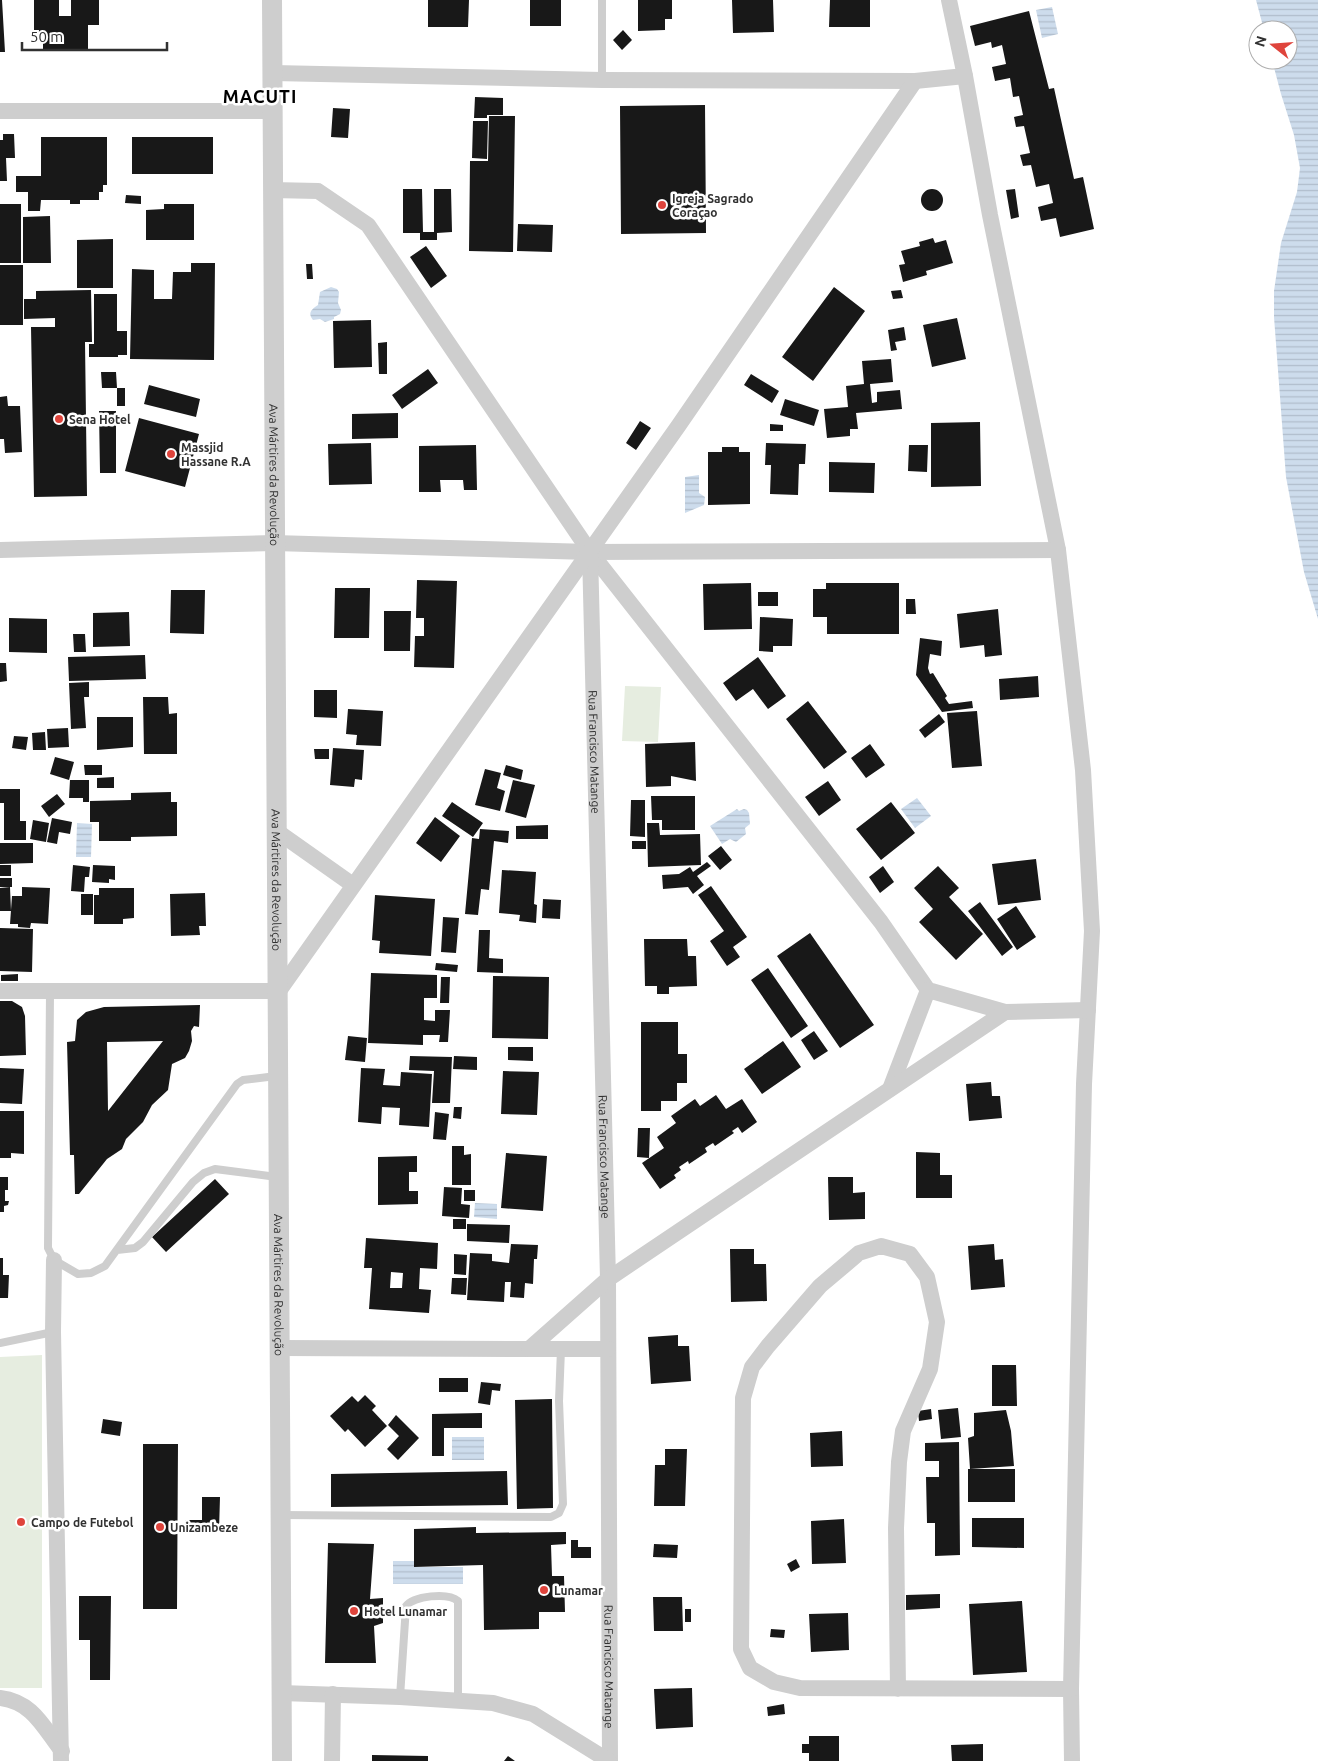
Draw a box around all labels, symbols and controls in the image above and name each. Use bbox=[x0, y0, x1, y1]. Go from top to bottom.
scale bar bbox=[22, 20, 168, 52]
north arrow bbox=[1248, 20, 1298, 70]
text: 50 m bbox=[30, 28, 63, 45]
text: N bbox=[1251, 34, 1270, 49]
district label: MACUTI bbox=[223, 86, 297, 106]
place label: Igreja Sagrado Coraçao bbox=[672, 192, 753, 221]
marker: Igreja Sagrado Coraçao bbox=[656, 199, 668, 211]
street label: Ava Mártires da Revolução bbox=[268, 404, 282, 546]
marker: Sena Hotel bbox=[53, 413, 65, 425]
place label: Sena Hotel bbox=[69, 413, 131, 426]
place label: Massjid Hassane R.A bbox=[181, 441, 251, 468]
marker: Massjid Hassane R.A bbox=[165, 448, 177, 460]
street label: Rua Francisco Matange bbox=[587, 690, 603, 814]
street label: Ava Mártires da Revolução bbox=[270, 809, 284, 951]
street label: Rua Francisco Matange bbox=[597, 1095, 613, 1219]
street label: Ava Mártires da Revolução bbox=[272, 1214, 286, 1356]
marker: Campo de Futebol bbox=[15, 1516, 27, 1528]
place label: Campo de Futebol bbox=[31, 1516, 134, 1529]
marker: Unizambeze bbox=[154, 1521, 166, 1533]
place label: Unizambeze bbox=[170, 1521, 238, 1534]
marker: Lunamar bbox=[538, 1584, 550, 1596]
place label: Lunamar bbox=[554, 1584, 603, 1597]
marker: Hotel Lunamar bbox=[348, 1605, 360, 1617]
place label: Hotel Lunamar bbox=[364, 1605, 447, 1618]
street label: Rua Francisco Matange bbox=[603, 1605, 616, 1729]

